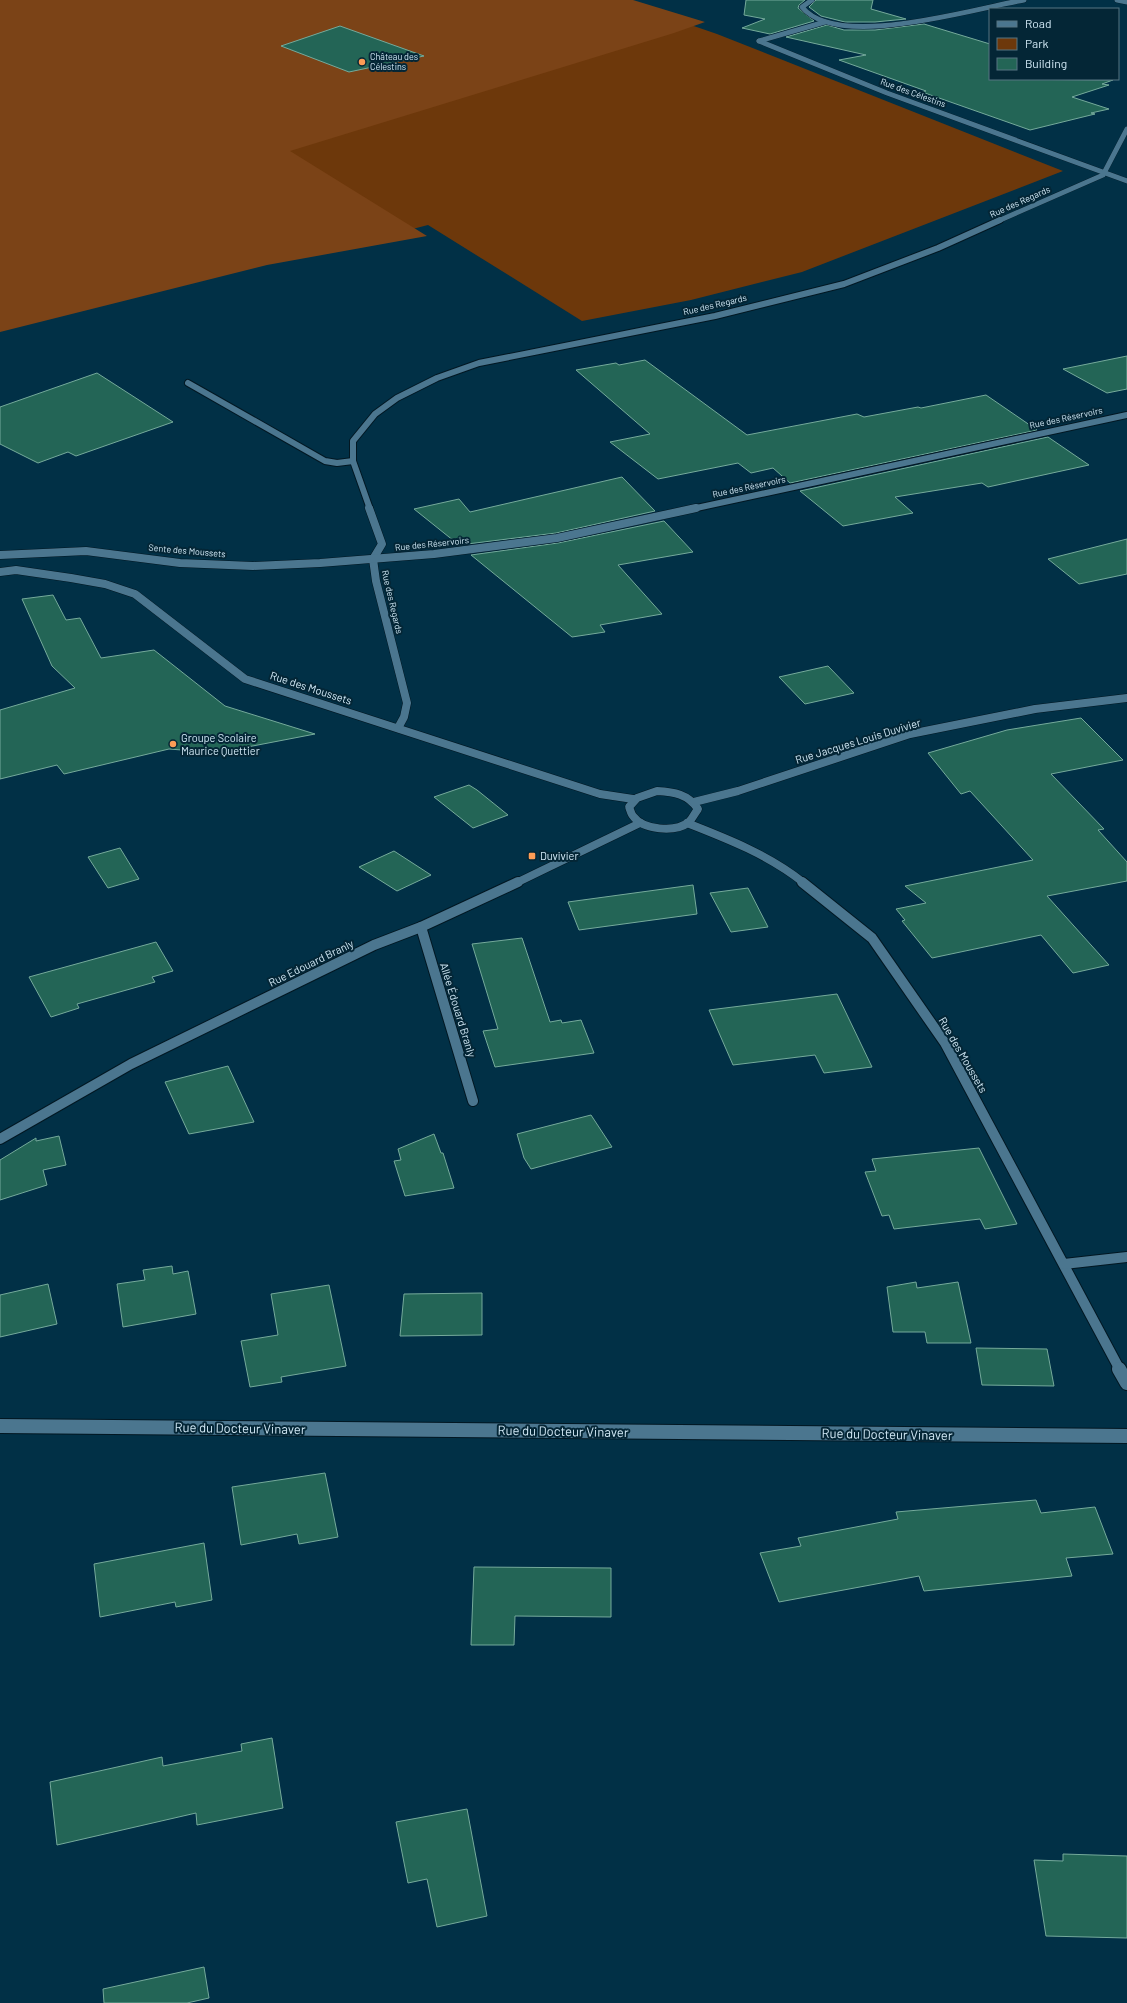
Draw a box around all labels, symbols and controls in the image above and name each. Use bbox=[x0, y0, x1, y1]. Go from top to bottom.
legend bbox=[989, 8, 1119, 80]
text: Road bbox=[1025, 16, 1052, 30]
text: Park bbox=[1025, 36, 1049, 50]
place label: Château des Célestins bbox=[370, 51, 418, 72]
text: Building bbox=[1025, 56, 1067, 70]
marker: Château des Célestins bbox=[357, 57, 367, 67]
street label: Rue des Célestins bbox=[879, 76, 947, 109]
street label: Rue des Regards bbox=[988, 183, 1052, 220]
street label: Rue des Regards bbox=[682, 292, 748, 317]
street label: Rue des Réservoirs bbox=[1028, 404, 1103, 431]
street label: Rue des Réservoirs bbox=[711, 473, 786, 500]
street label: Rue des Réservoirs bbox=[394, 534, 470, 553]
street label: Sente des Moussets bbox=[148, 542, 226, 559]
street label: Rue des Regards bbox=[380, 569, 405, 635]
street label: Rue des Moussets bbox=[269, 668, 354, 707]
street label: Rue Jacques Louis Duvivier bbox=[794, 715, 922, 766]
place label: Groupe Scolaire Maurice Quettier bbox=[181, 731, 260, 757]
marker: Groupe Scolaire Maurice Quettier bbox=[168, 739, 178, 749]
place label: Duvivier bbox=[540, 849, 578, 862]
marker: Duvivier bbox=[527, 851, 537, 861]
street label: Rue Edouard Branly bbox=[266, 936, 355, 989]
street label: Allée Édouard Branly bbox=[438, 961, 479, 1059]
street label: Rue des Moussets bbox=[936, 1015, 990, 1095]
street label: Rue du Docteur Vinaver bbox=[174, 1419, 306, 1437]
street label: Rue du Docteur Vinaver bbox=[497, 1422, 629, 1440]
street label: Rue du Docteur Vinaver bbox=[821, 1425, 953, 1443]

